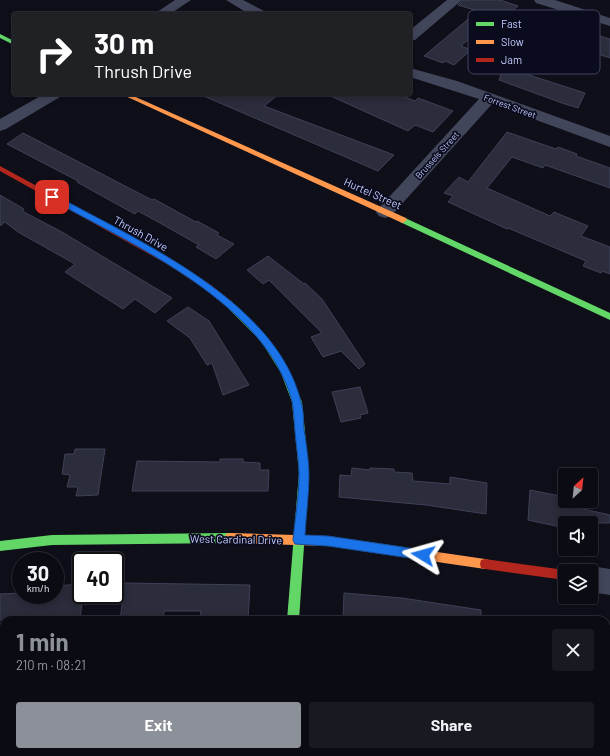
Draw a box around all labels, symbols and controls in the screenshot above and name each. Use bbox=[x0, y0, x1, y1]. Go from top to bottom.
legend bbox=[468, 10, 600, 74]
text: Fast bbox=[501, 17, 522, 30]
text: 30 m bbox=[94, 26, 154, 60]
icon: right bbox=[28, 28, 80, 80]
text: Slow bbox=[501, 35, 524, 48]
text: Jam bbox=[501, 53, 522, 66]
text: Thrush Drive bbox=[94, 60, 192, 82]
street label: Forrest Street bbox=[482, 91, 538, 121]
street label: Brussels Street bbox=[413, 129, 461, 181]
street label: Hurtel Street bbox=[342, 175, 404, 211]
pin bbox=[35, 180, 69, 214]
icon: arrive bbox=[41, 186, 63, 208]
street label: Thrush Drive bbox=[112, 213, 171, 253]
north arrow bbox=[558, 468, 598, 508]
map controls bbox=[558, 468, 598, 604]
button: sound bbox=[558, 516, 598, 556]
street label: West Cardinal Drive bbox=[190, 532, 282, 546]
position arrow bbox=[402, 534, 444, 576]
speed limit sign: 40 bbox=[72, 552, 124, 604]
text: 30 bbox=[27, 561, 49, 585]
button: layers bbox=[558, 564, 598, 604]
text: km/h bbox=[27, 582, 49, 594]
text: 1 min bbox=[16, 627, 69, 656]
button: close bbox=[552, 629, 594, 671]
text: 210 m · 08:21 bbox=[16, 657, 86, 673]
button: Exit bbox=[16, 702, 301, 748]
button: Share bbox=[309, 702, 594, 748]

